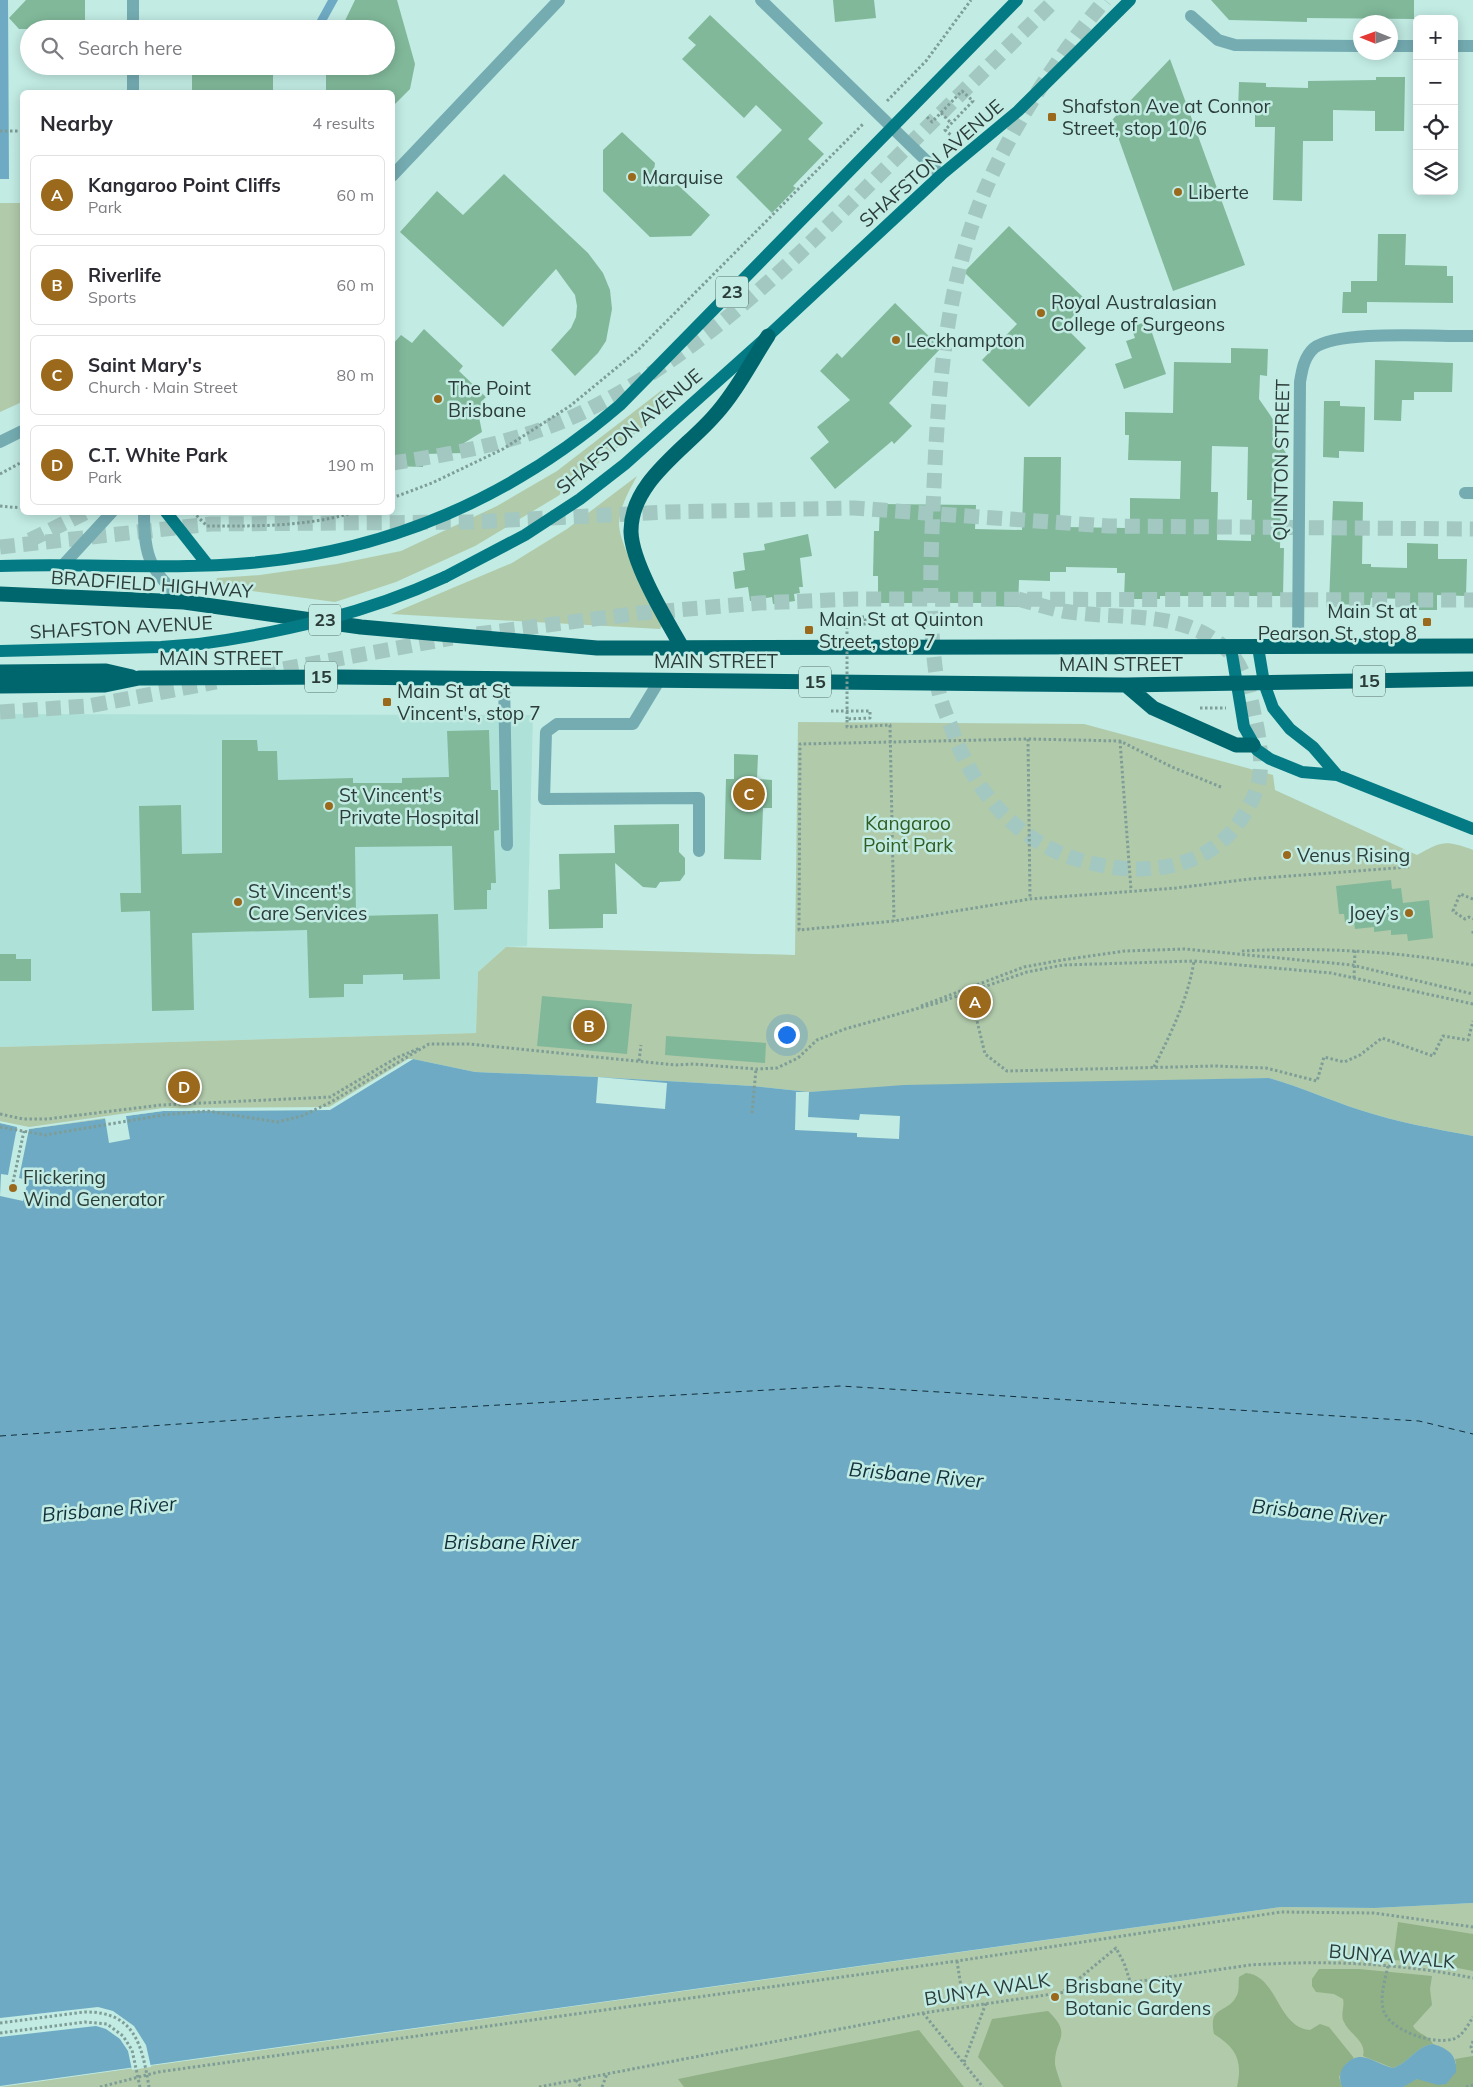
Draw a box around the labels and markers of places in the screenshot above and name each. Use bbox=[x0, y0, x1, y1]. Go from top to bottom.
place label: Shafston Ave at Connor Street, stop 10/6 bbox=[1062, 94, 1271, 140]
marker: Shafston Ave at Connor Street, stop 10/6 bbox=[1046, 111, 1058, 123]
place label: Marquise bbox=[642, 165, 723, 189]
marker: Marquise bbox=[626, 171, 638, 183]
place label: Liberte bbox=[1188, 180, 1249, 204]
marker: Liberte bbox=[1172, 186, 1184, 198]
place label: Royal Australasian College of Surgeons bbox=[1051, 290, 1225, 336]
marker: Royal Australasian College of Surgeons bbox=[1035, 307, 1047, 319]
place label: Leckhampton bbox=[906, 328, 1025, 352]
marker: Leckhampton bbox=[890, 334, 902, 346]
place label: The Point Brisbane bbox=[448, 376, 531, 422]
marker: The Point Brisbane bbox=[432, 393, 444, 405]
place label: Main St at Pearson St, stop 8 bbox=[1258, 599, 1417, 645]
place label: Main St at Quinton Street, stop 7 bbox=[819, 607, 984, 653]
marker: Main St at Pearson St, stop 8 bbox=[1421, 616, 1433, 628]
marker: Main St at Quinton Street, stop 7 bbox=[803, 624, 815, 636]
place label: Main St at St Vincent's, stop 7 bbox=[397, 679, 541, 725]
marker: Main St at St Vincent's, stop 7 bbox=[381, 696, 393, 708]
pin: C bbox=[733, 775, 765, 813]
place label: St Vincent's Private Hospital bbox=[339, 783, 479, 829]
marker: St Vincent's Private Hospital bbox=[323, 800, 335, 812]
place label: Venus Rising bbox=[1297, 843, 1410, 867]
marker: Venus Rising bbox=[1281, 849, 1293, 861]
place label: St Vincent's Care Services bbox=[248, 879, 367, 925]
marker: St Vincent's Care Services bbox=[232, 896, 244, 908]
place label: Joey’s bbox=[1348, 901, 1399, 925]
marker: Joey’s bbox=[1403, 907, 1415, 919]
pin: A bbox=[959, 983, 991, 1021]
pin: B bbox=[573, 1007, 605, 1045]
pin: D bbox=[168, 1068, 200, 1106]
place label: Flickering Wind Generator bbox=[23, 1165, 164, 1211]
marker: Flickering Wind Generator bbox=[7, 1182, 19, 1194]
place label: Brisbane City Botanic Gardens bbox=[1065, 1974, 1211, 2020]
marker: Brisbane City Botanic Gardens bbox=[1049, 1991, 1061, 2003]

